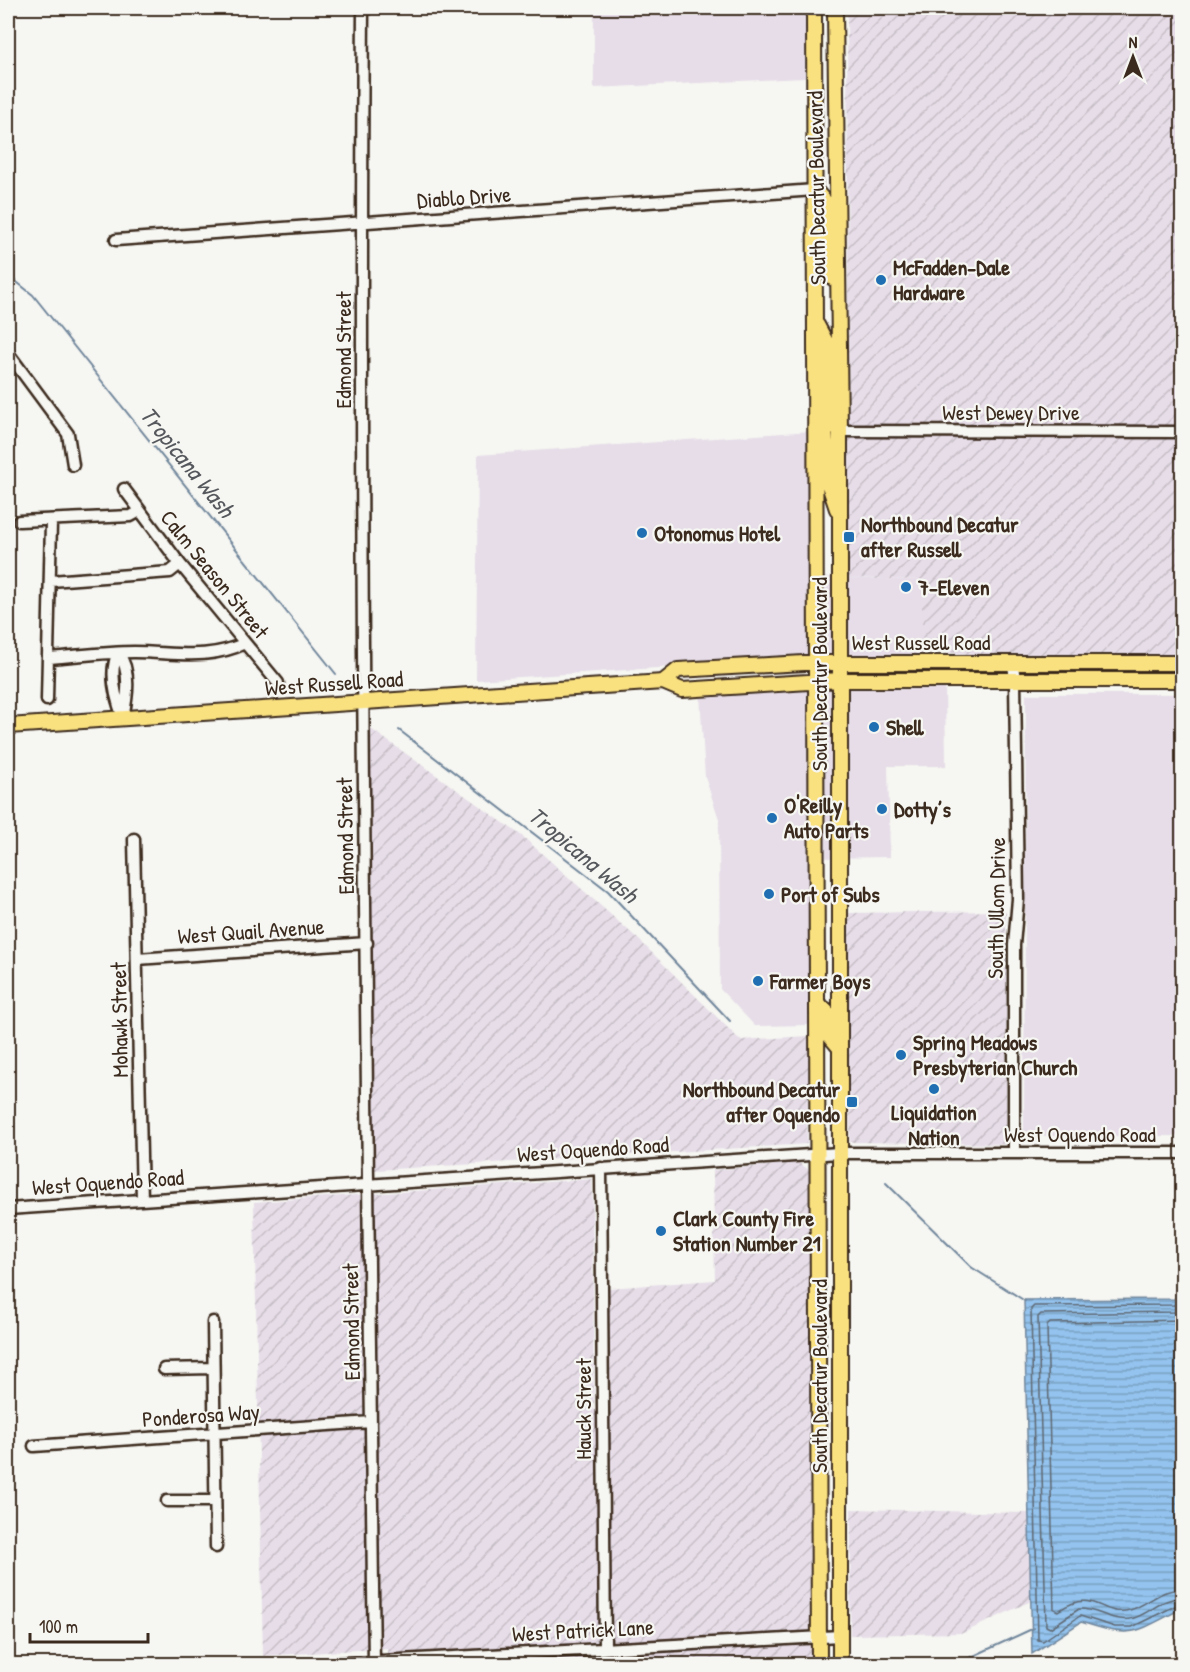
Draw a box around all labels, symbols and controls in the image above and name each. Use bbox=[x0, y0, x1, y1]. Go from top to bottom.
north arrow bbox=[1103, 27, 1163, 87]
text: N bbox=[1129, 31, 1138, 53]
street label: South Decatur Boulevard bbox=[799, 90, 833, 285]
street label: Diablo Drive bbox=[416, 179, 512, 215]
place label: McFadden-Dale Hardware bbox=[893, 252, 1010, 307]
marker: McFadden-Dale Hardware bbox=[874, 273, 888, 287]
street label: Edmond Street bbox=[328, 291, 358, 408]
street label: West Dewey Drive bbox=[942, 397, 1080, 427]
water label: Tropicana Wash bbox=[132, 399, 244, 526]
street label: Calm Season Street bbox=[154, 503, 277, 645]
place label: Northbound Decatur after Russell bbox=[861, 509, 1019, 564]
place label: Otonomus Hotel bbox=[654, 518, 781, 548]
marker: Otonomus Hotel bbox=[635, 526, 649, 540]
marker: Northbound Decatur after Russell bbox=[842, 530, 856, 544]
place label: 7-Eleven bbox=[917, 572, 990, 602]
street label: South Decatur Boulevard bbox=[804, 577, 834, 771]
marker: 7-Eleven bbox=[899, 580, 913, 594]
street label: West Russell Road bbox=[852, 627, 991, 657]
street label: West Russell Road bbox=[264, 663, 405, 703]
place label: Shell bbox=[886, 712, 924, 742]
marker: Shell bbox=[867, 720, 881, 734]
street label: Edmond Street bbox=[329, 777, 361, 895]
place label: O'Reilly Auto Parts bbox=[784, 790, 869, 845]
place label: Dotty’s bbox=[894, 794, 952, 825]
water label: Tropicana Wash bbox=[521, 799, 647, 911]
marker: Dotty’s bbox=[875, 802, 889, 816]
marker: O'Reilly Auto Parts bbox=[765, 811, 779, 825]
street label: South Ullom Drive bbox=[980, 837, 1012, 979]
place label: Port of Subs bbox=[781, 879, 880, 909]
marker: Port of Subs bbox=[762, 887, 776, 901]
street label: West Quail Avenue bbox=[177, 911, 326, 951]
street label: Mohawk Street bbox=[103, 962, 135, 1078]
place label: Farmer Boys bbox=[769, 966, 871, 997]
marker: Farmer Boys bbox=[751, 974, 765, 988]
place label: Spring Meadows Presbyterian Church bbox=[913, 1027, 1078, 1083]
marker: Spring Meadows Presbyterian Church bbox=[894, 1048, 908, 1062]
place label: Northbound Decatur after Oquendo bbox=[683, 1074, 841, 1130]
marker: Liquidation Nation bbox=[927, 1082, 941, 1096]
marker: Northbound Decatur after Oquendo bbox=[845, 1095, 859, 1109]
place label: Liquidation Nation bbox=[891, 1097, 977, 1152]
street label: West Oquendo Road bbox=[1004, 1119, 1156, 1149]
street label: West Oquendo Road bbox=[516, 1129, 670, 1169]
street label: West Oquendo Road bbox=[31, 1162, 185, 1202]
place label: Clark County Fire Station Number 21 bbox=[673, 1203, 821, 1258]
marker: Clark County Fire Station Number 21 bbox=[654, 1224, 668, 1238]
street label: Edmond Street bbox=[335, 1263, 367, 1381]
street label: South Decatur Boulevard bbox=[804, 1279, 834, 1473]
street label: Hauck Street bbox=[568, 1358, 598, 1460]
street label: Ponderosa Way bbox=[141, 1396, 261, 1434]
scale bar bbox=[30, 1606, 148, 1644]
street label: West Patrick Lane bbox=[511, 1611, 655, 1649]
text: 100 m bbox=[39, 1614, 78, 1639]

